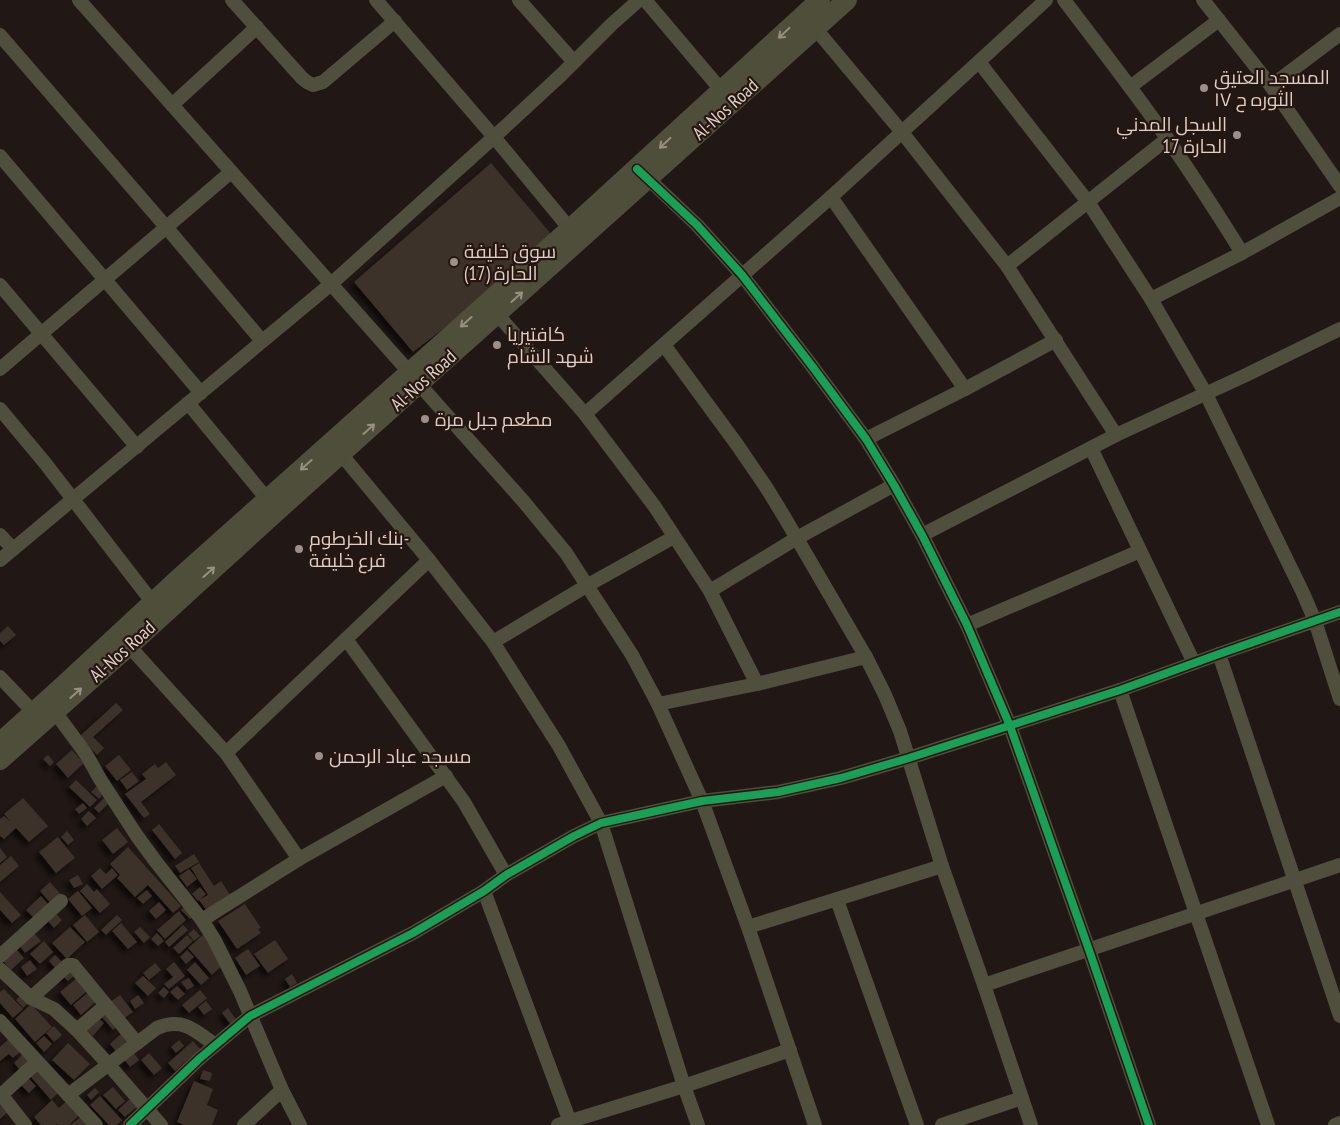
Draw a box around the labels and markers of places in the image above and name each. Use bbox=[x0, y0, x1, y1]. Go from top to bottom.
place label: المسجد العتيق الثوره ح ١٧ bbox=[1214, 65, 1330, 113]
marker: المسجد العتيق الثوره ح ١٧ bbox=[1198, 82, 1210, 94]
place label: السجل المدني الحارة 17 bbox=[1116, 112, 1227, 158]
marker: السجل المدني الحارة 17 bbox=[1231, 129, 1243, 141]
place label: سوق خليفة الحارة (17) bbox=[464, 239, 556, 285]
marker: سوق خليفة الحارة (17) bbox=[448, 256, 460, 268]
place label: كافتيريا شهد الشام bbox=[507, 322, 594, 370]
marker: كافتيريا شهد الشام bbox=[491, 339, 503, 351]
place label: مطعم جبل مرة bbox=[435, 407, 553, 433]
marker: مطعم جبل مرة bbox=[419, 413, 431, 425]
place label: بنك الخرطوم- فرع خليفة bbox=[309, 526, 409, 574]
marker: بنك الخرطوم- فرع خليفة bbox=[293, 543, 305, 555]
place label: مسجد عباد الرحمن bbox=[329, 744, 472, 768]
marker: مسجد عباد الرحمن bbox=[313, 750, 325, 762]

